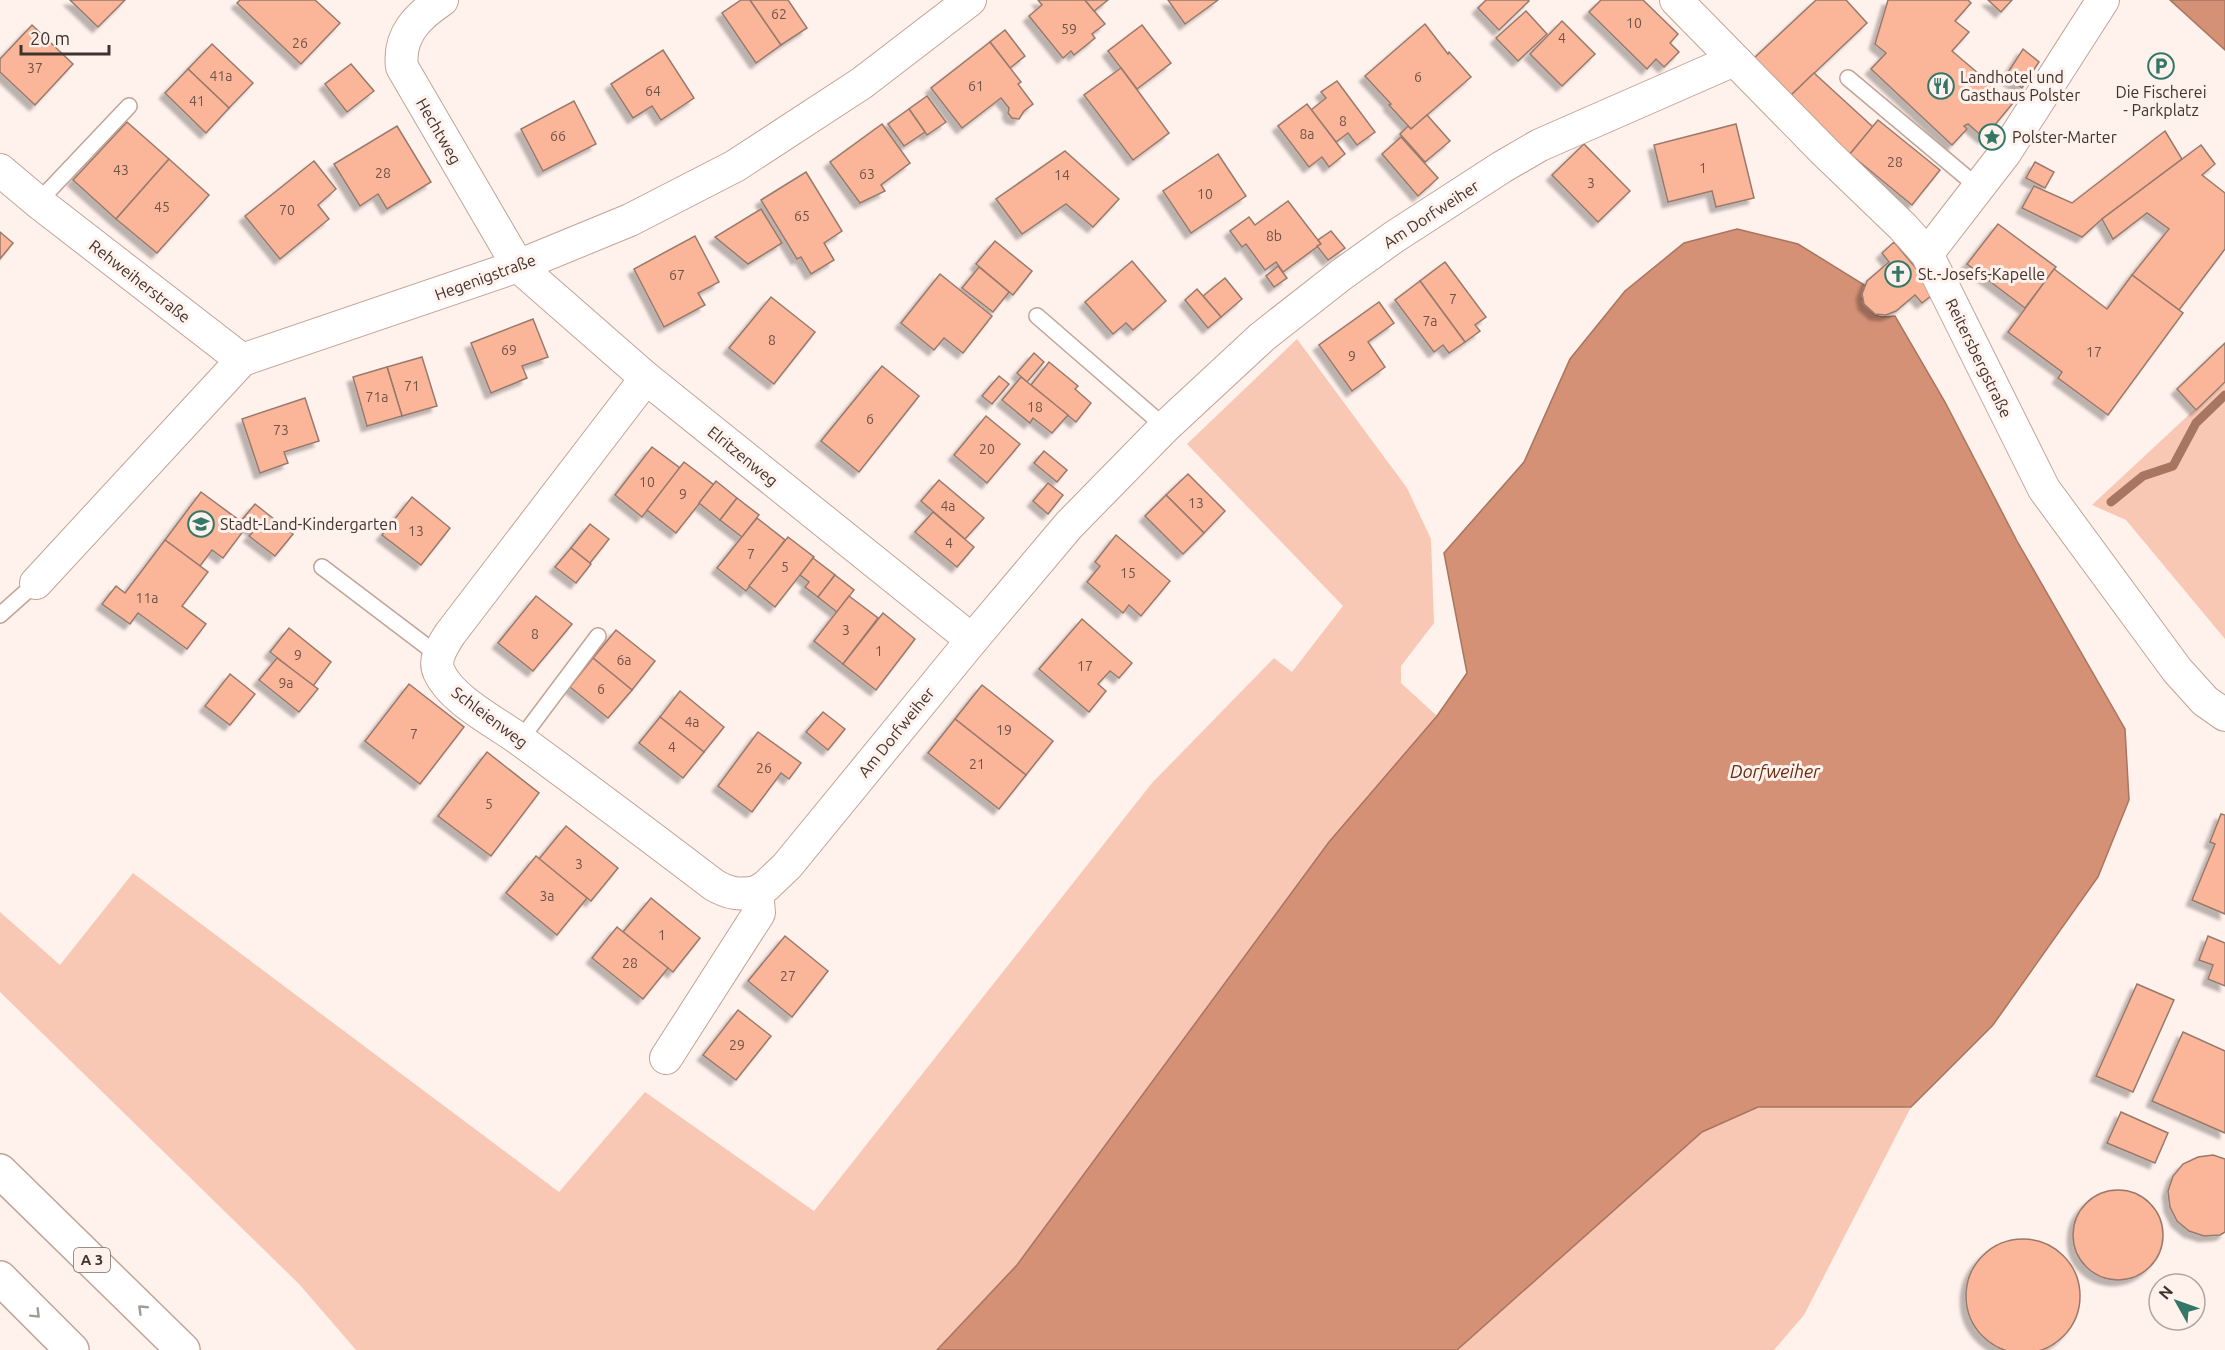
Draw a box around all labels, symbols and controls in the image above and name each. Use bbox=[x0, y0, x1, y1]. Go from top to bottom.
house number: 62 bbox=[771, 6, 787, 22]
house number: 10 bbox=[1626, 15, 1642, 31]
scale bar bbox=[21, 18, 110, 56]
house number: 59 bbox=[1061, 21, 1077, 37]
text: 20 m bbox=[30, 28, 70, 48]
house number: 4 bbox=[1558, 30, 1566, 46]
house number: 26 bbox=[292, 35, 308, 51]
parking icon: Die Fischerei - Parkplatz bbox=[2146, 51, 2176, 81]
house number: 37 bbox=[27, 60, 43, 76]
house number: 41a bbox=[210, 68, 233, 84]
place label: Landhotel und Gasthaus Polster bbox=[1960, 68, 2080, 104]
house number: 6 bbox=[1414, 69, 1422, 85]
restaurant icon: Landhotel und Gasthaus Polster bbox=[1926, 71, 1956, 101]
house number: 61 bbox=[968, 78, 984, 94]
house number: 64 bbox=[645, 83, 661, 99]
place label: Die Fischerei - Parkplatz bbox=[2115, 83, 2207, 119]
house number: 41 bbox=[189, 93, 205, 109]
street label: Hechtweg bbox=[413, 95, 465, 167]
house number: 8 bbox=[1339, 113, 1347, 129]
place icon: Polster-Marter bbox=[1977, 122, 2007, 152]
house number: 8a bbox=[1299, 126, 1315, 142]
house number: 66 bbox=[550, 128, 566, 144]
place label: Polster-Marter bbox=[2012, 128, 2117, 146]
house number: 28 bbox=[1887, 154, 1903, 170]
house number: 1 bbox=[1699, 160, 1707, 176]
house number: 43 bbox=[113, 162, 129, 178]
house number: 28 bbox=[375, 165, 391, 181]
house number: 63 bbox=[859, 166, 875, 182]
house number: 14 bbox=[1054, 167, 1070, 183]
house number: 3 bbox=[1587, 175, 1595, 191]
street label: Am Dorfweiher bbox=[1380, 176, 1482, 252]
house number: 10 bbox=[1197, 186, 1213, 202]
house number: 45 bbox=[154, 199, 170, 215]
house number: 70 bbox=[279, 202, 295, 218]
house number: 65 bbox=[794, 208, 810, 224]
house number: 8b bbox=[1266, 228, 1282, 244]
street label: Rehweiherstraße bbox=[86, 236, 194, 326]
street label: Hegenigstraße bbox=[432, 250, 538, 304]
church icon: St.-Josefs-Kapelle bbox=[1883, 259, 1913, 289]
place label: St.-Josefs-Kapelle bbox=[1918, 265, 2045, 283]
house number: 67 bbox=[669, 267, 685, 283]
house number: 7 bbox=[1449, 291, 1457, 307]
street label: Reitersbergstraße bbox=[1942, 296, 2016, 420]
house number: 7a bbox=[1422, 313, 1438, 329]
house number: 8 bbox=[768, 332, 776, 348]
house number: 69 bbox=[501, 342, 517, 358]
house number: 17 bbox=[2086, 344, 2102, 360]
house number: 9 bbox=[1348, 348, 1356, 364]
house number: 71 bbox=[404, 378, 420, 394]
house number: 71a bbox=[366, 389, 389, 405]
house number: 18 bbox=[1027, 399, 1043, 415]
house number: 6 bbox=[866, 411, 874, 427]
house number: 73 bbox=[273, 422, 289, 438]
street label: Elritzenweg bbox=[704, 422, 782, 490]
house number: 20 bbox=[979, 441, 995, 457]
house number: 10 bbox=[639, 474, 655, 490]
house number: 9 bbox=[679, 486, 687, 502]
house number: 13 bbox=[1188, 495, 1204, 511]
house number: 4a bbox=[940, 498, 956, 514]
school or university icon: Stadt-Land-Kindergarten bbox=[186, 509, 216, 539]
place label: Stadt-Land-Kindergarten bbox=[220, 515, 397, 533]
house number: 13 bbox=[408, 523, 424, 539]
house number: 4 bbox=[945, 535, 953, 551]
house number: 7 bbox=[747, 546, 755, 562]
house number: 5 bbox=[781, 559, 789, 575]
house number: 15 bbox=[1120, 565, 1136, 581]
house number: 11a bbox=[136, 590, 159, 606]
house number: 3 bbox=[842, 622, 850, 638]
house number: 8 bbox=[531, 626, 539, 642]
house number: 1 bbox=[875, 643, 883, 659]
house number: 9 bbox=[294, 647, 302, 663]
house number: 6a bbox=[616, 652, 632, 668]
house number: 17 bbox=[1077, 658, 1093, 674]
house number: 9a bbox=[278, 675, 294, 691]
house number: 6 bbox=[597, 681, 605, 697]
street label: Schleienweg bbox=[449, 683, 531, 751]
street label: Am Dorfweiher bbox=[854, 684, 938, 780]
house number: 4a bbox=[684, 714, 700, 730]
house number: 19 bbox=[996, 722, 1012, 738]
house number: 7 bbox=[410, 726, 418, 742]
house number: 4 bbox=[668, 739, 676, 755]
house number: 21 bbox=[969, 756, 985, 772]
house number: 26 bbox=[756, 760, 772, 776]
water label: Dorfweiher bbox=[1730, 761, 1821, 782]
house number: 5 bbox=[485, 796, 493, 812]
house number: 3 bbox=[575, 856, 583, 872]
house number: 3a bbox=[539, 888, 555, 904]
house number: 1 bbox=[658, 927, 666, 943]
house number: 28 bbox=[622, 955, 638, 971]
house number: 27 bbox=[780, 968, 796, 984]
house number: 29 bbox=[729, 1037, 745, 1053]
road number: A 3 bbox=[74, 1248, 110, 1272]
north arrow bbox=[2147, 1272, 2207, 1332]
text: N bbox=[2155, 1282, 2176, 1303]
one-way arrow bbox=[138, 1305, 149, 1316]
one-way arrow bbox=[30, 1307, 40, 1318]

